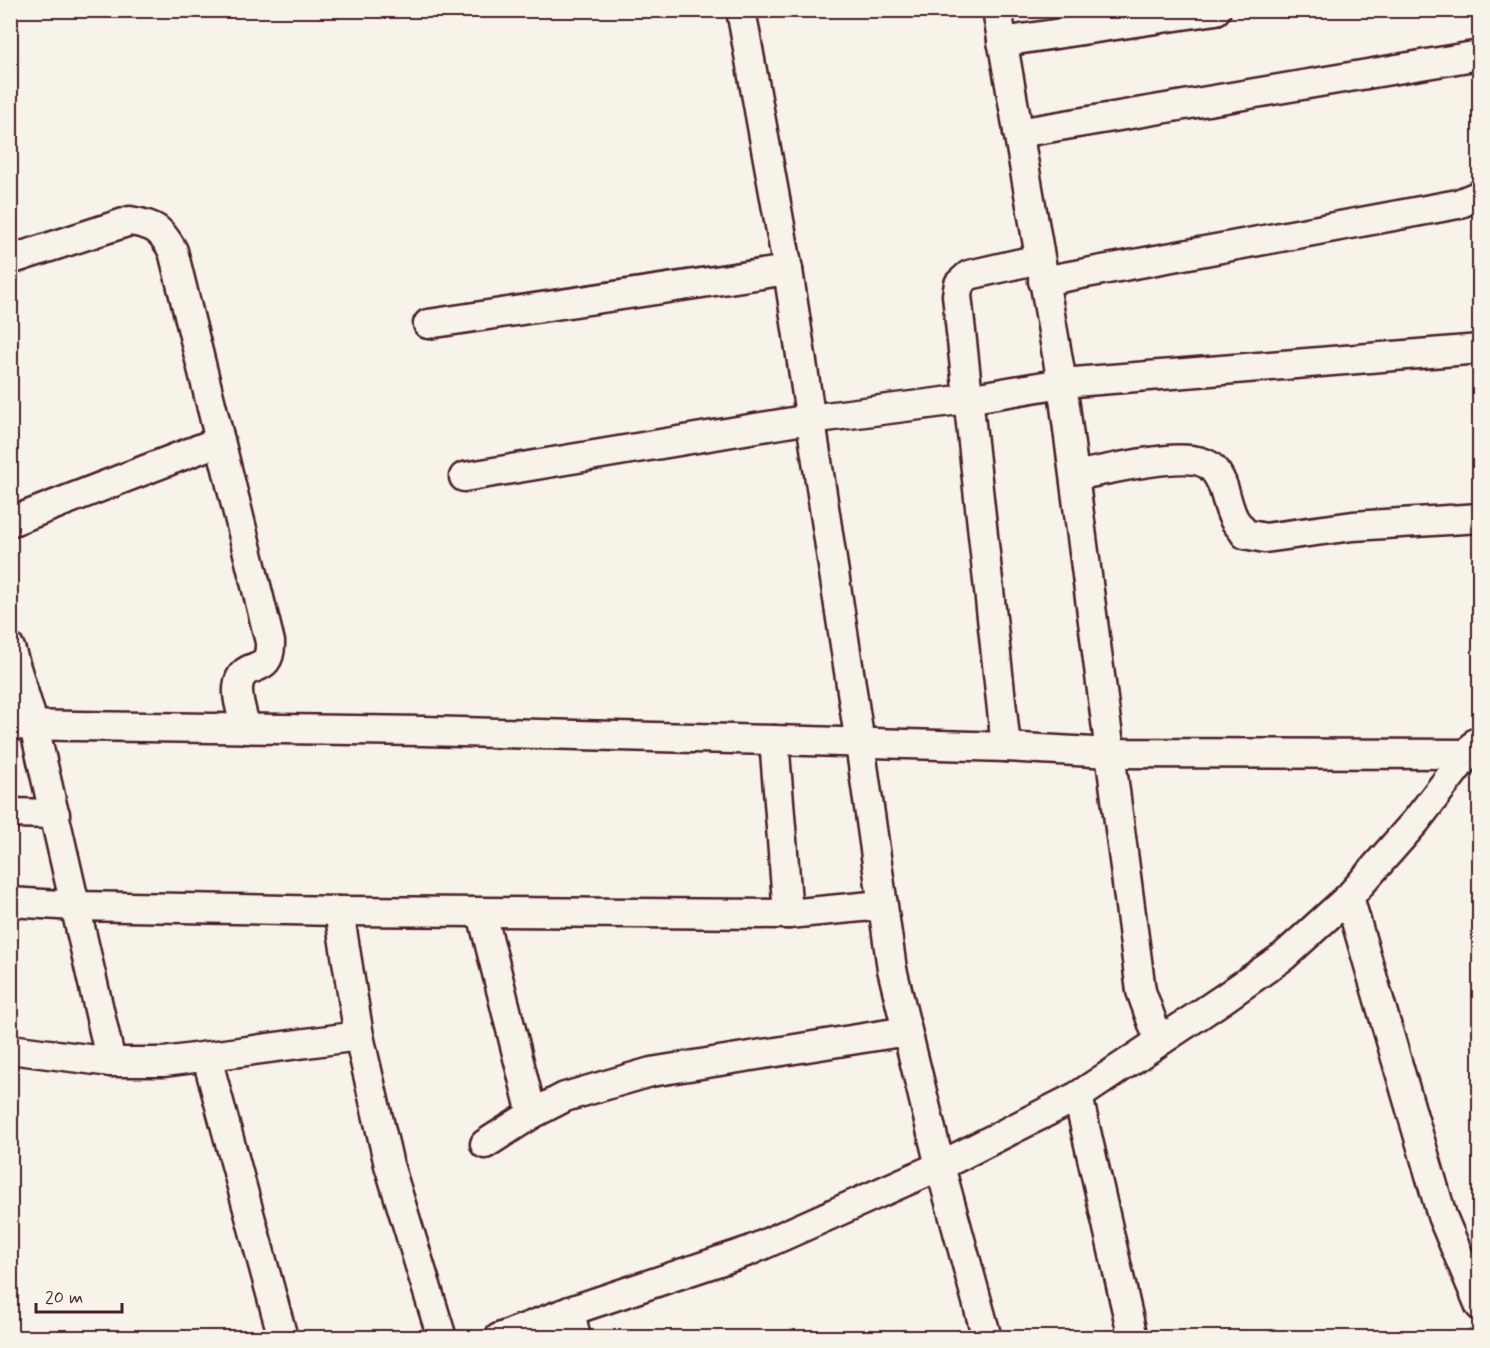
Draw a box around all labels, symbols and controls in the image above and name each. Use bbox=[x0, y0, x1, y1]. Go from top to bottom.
scale bar bbox=[36, 1276, 122, 1314]
text: 20 m bbox=[45, 1286, 83, 1310]

